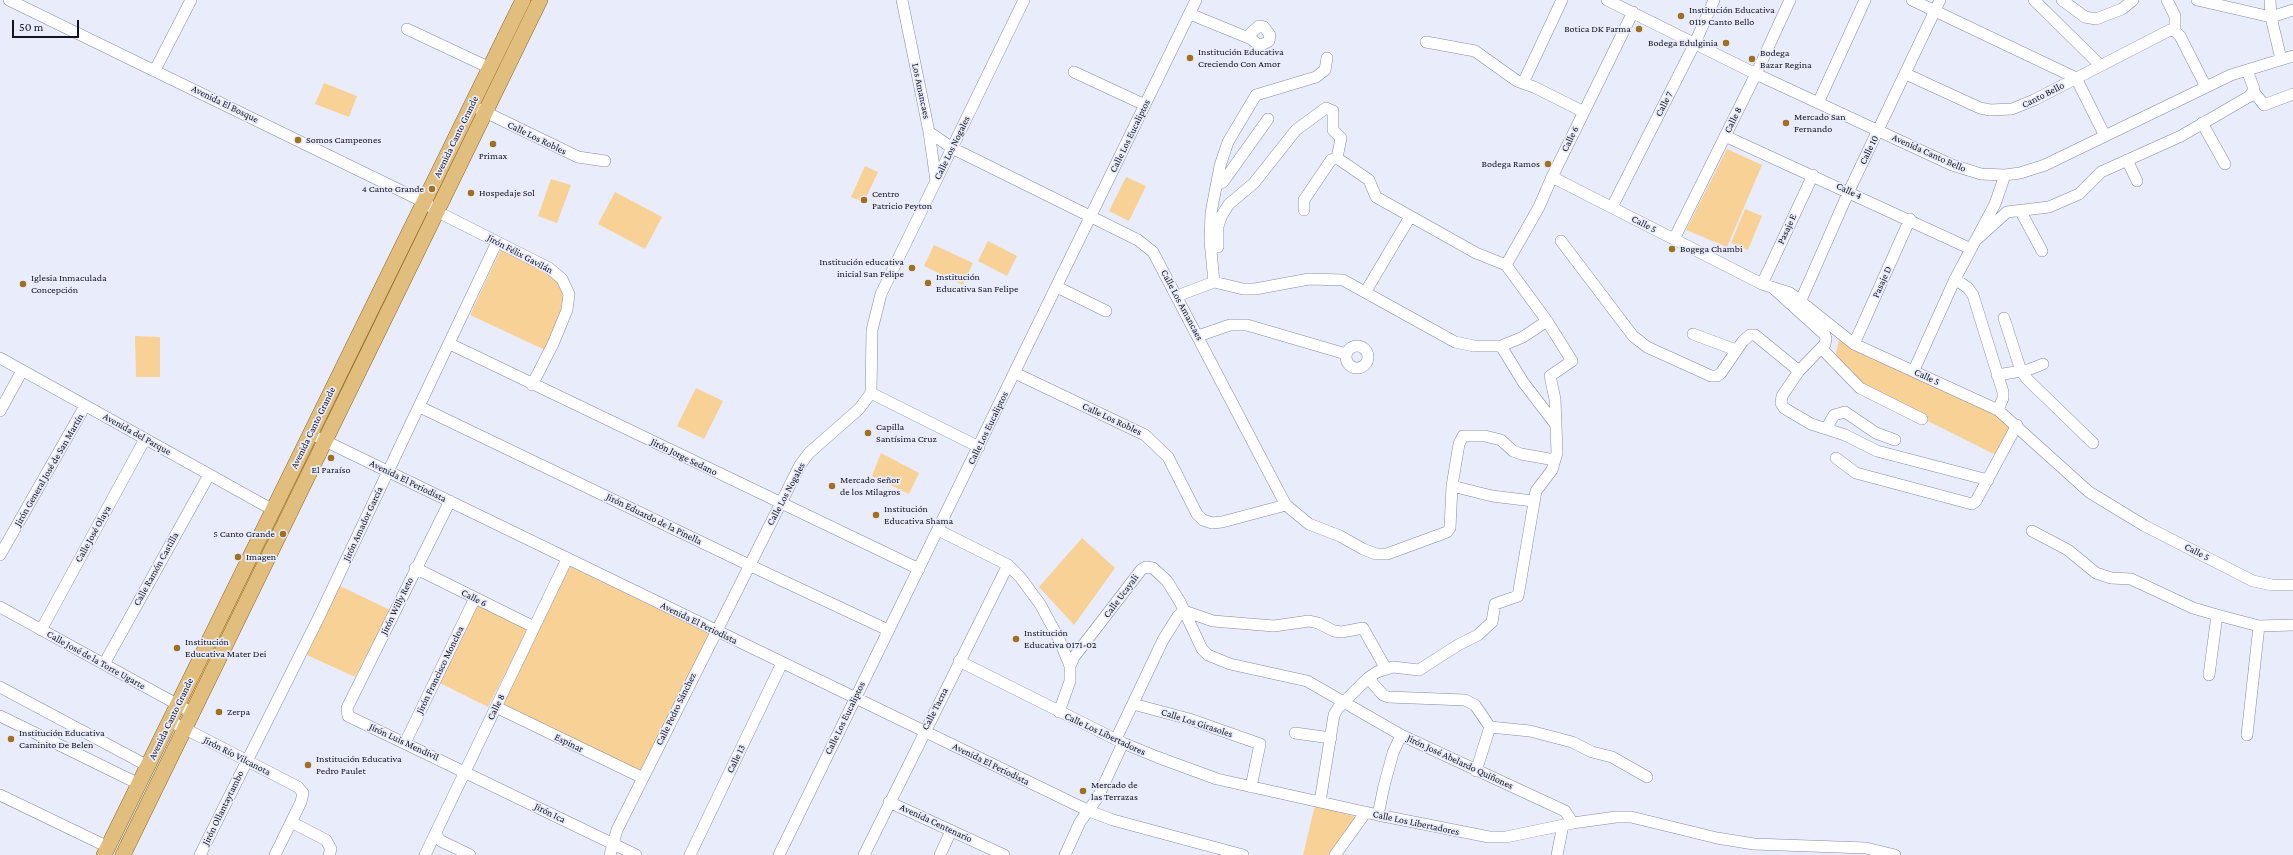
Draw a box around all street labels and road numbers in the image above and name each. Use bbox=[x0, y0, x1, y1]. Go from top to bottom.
street label: Los Amancaes bbox=[909, 62, 933, 120]
street label: Canto Bello bbox=[2020, 79, 2066, 111]
street label: Avenida El Bosque bbox=[189, 83, 261, 125]
street label: Calle 7 bbox=[1653, 89, 1675, 119]
street label: Avenida Canto Grande bbox=[431, 94, 481, 180]
street label: Calle Los Eucaliptos bbox=[1107, 98, 1153, 174]
street label: Calle 8 bbox=[1722, 105, 1744, 135]
street label: Calle Los Nogales bbox=[931, 114, 973, 182]
street label: Calle Los Robles bbox=[506, 119, 568, 157]
street label: Calle 6 bbox=[1559, 124, 1581, 154]
street label: Avenida Canto Bello bbox=[1890, 131, 1968, 175]
street label: Calle 10 bbox=[1857, 133, 1881, 167]
street label: Calle 4 bbox=[1834, 180, 1864, 202]
street label: Pasaje E bbox=[1775, 212, 1799, 246]
street label: Calle 5 bbox=[1629, 213, 1659, 235]
street label: Jirón Félix Gavilán bbox=[485, 232, 555, 276]
street label: Pasaje D bbox=[1870, 264, 1894, 300]
street label: Calle Los Amancaes bbox=[1158, 267, 1206, 343]
street label: Calle 5 bbox=[1912, 366, 1942, 388]
street label: Avenida Canto Grande bbox=[288, 385, 338, 471]
street label: Calle Los Eucaliptos bbox=[965, 390, 1011, 466]
street label: Calle Los Robles bbox=[1080, 400, 1144, 438]
street label: Avenida del Parque bbox=[101, 410, 173, 458]
street label: Jirón General José de San Martín bbox=[12, 412, 86, 528]
street label: Jirón Jorge Sedano bbox=[649, 436, 719, 478]
street label: Avenida El Periodista bbox=[368, 457, 448, 505]
street label: Calle Los Nogales bbox=[764, 460, 808, 528]
street label: Jirón Amador García bbox=[340, 485, 386, 563]
street label: Jirón Eduardo de la Pinella bbox=[604, 491, 704, 547]
street label: Calle José Olaya bbox=[72, 503, 114, 565]
street label: Calle Ramón Castilla bbox=[131, 530, 181, 608]
street label: Calle 5 bbox=[2182, 541, 2212, 563]
street label: Calle Ucayali bbox=[1101, 572, 1141, 620]
street label: Jirón Willy Reto bbox=[378, 575, 416, 637]
street label: Calle 6 bbox=[459, 587, 489, 609]
street label: Avenida El Periodista bbox=[659, 599, 739, 647]
street label: Jirón Francisco Moncloa bbox=[414, 624, 466, 716]
street label: Calle José de la Torre Ugarte bbox=[45, 628, 147, 692]
street label: Calle Pedro Sánchez bbox=[653, 671, 699, 747]
street label: Avenida Canto Grande bbox=[146, 676, 196, 762]
street label: Calle Los Eucaliptos bbox=[822, 680, 868, 756]
street label: Calle Tacna bbox=[919, 686, 951, 732]
street label: Calle 8 bbox=[485, 692, 507, 722]
street label: Calle Los Girasoles bbox=[1160, 706, 1234, 740]
street label: Calle Los Libertadores bbox=[1062, 710, 1148, 758]
street label: Jirón Luis Mendivil bbox=[367, 721, 441, 763]
street label: Espinar bbox=[553, 731, 585, 755]
street label: Jirón José Abelardo Quiñones bbox=[1405, 732, 1515, 792]
street label: Jirón Río Vilcanota bbox=[201, 734, 273, 778]
street label: Avenida El Periodista bbox=[951, 740, 1031, 788]
street label: Calle 13 bbox=[724, 743, 748, 775]
street label: Jirón Ollantaytambo bbox=[200, 769, 246, 847]
street label: Jirón Ica bbox=[533, 800, 567, 826]
street label: Avenida Centenario bbox=[898, 801, 974, 845]
street label: Calle Los Libertadores bbox=[1372, 808, 1460, 838]

